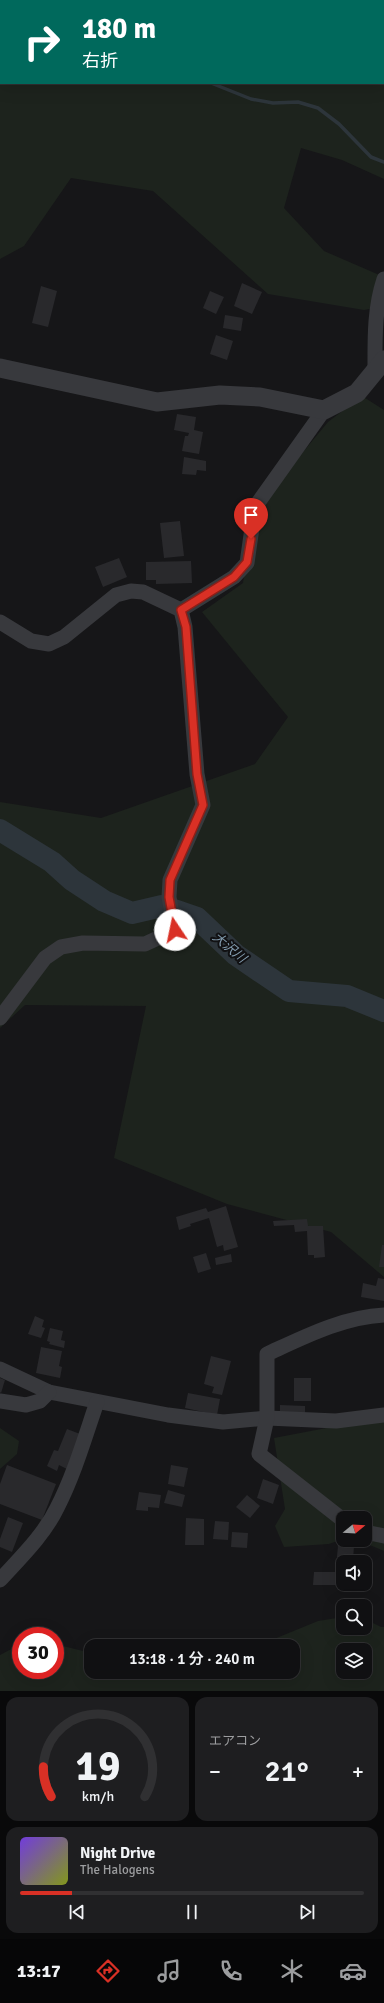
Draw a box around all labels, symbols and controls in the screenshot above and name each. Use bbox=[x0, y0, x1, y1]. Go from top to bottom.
text: 180 m bbox=[82, 12, 156, 46]
icon: right bbox=[16, 16, 68, 68]
text: 右折 bbox=[82, 50, 118, 72]
pin bbox=[234, 498, 268, 539]
icon: arrive bbox=[240, 504, 262, 526]
position arrow bbox=[154, 909, 196, 951]
water label: 大沢川 bbox=[209, 929, 251, 968]
north arrow bbox=[336, 1511, 372, 1547]
map controls bbox=[336, 1511, 372, 1679]
button: sound bbox=[336, 1555, 372, 1591]
button: search bbox=[336, 1599, 372, 1635]
speed limit sign: 30 bbox=[12, 1627, 64, 1679]
button: layers bbox=[336, 1643, 372, 1679]
text: 13:18 · 1 分 · 240 m bbox=[129, 1650, 255, 1668]
text: エアコン bbox=[209, 1733, 261, 1749]
text: 19 bbox=[75, 1741, 120, 1792]
text: 21° bbox=[265, 1753, 308, 1790]
text: − bbox=[209, 1758, 221, 1785]
text: + bbox=[352, 1758, 364, 1785]
text: km/h bbox=[81, 1788, 114, 1805]
text: Night Drive bbox=[80, 1844, 155, 1862]
text: The Halogens bbox=[80, 1862, 155, 1878]
icon: previous bbox=[66, 1901, 88, 1923]
icon: pause bbox=[181, 1901, 203, 1923]
icon: next bbox=[296, 1901, 318, 1923]
icon: directions bbox=[94, 1957, 122, 1985]
icon: music bbox=[155, 1957, 183, 1985]
icon: phone bbox=[217, 1957, 245, 1985]
icon: climate bbox=[278, 1957, 306, 1985]
icon: car bbox=[339, 1957, 367, 1985]
text: 13:17 bbox=[17, 1960, 61, 1982]

